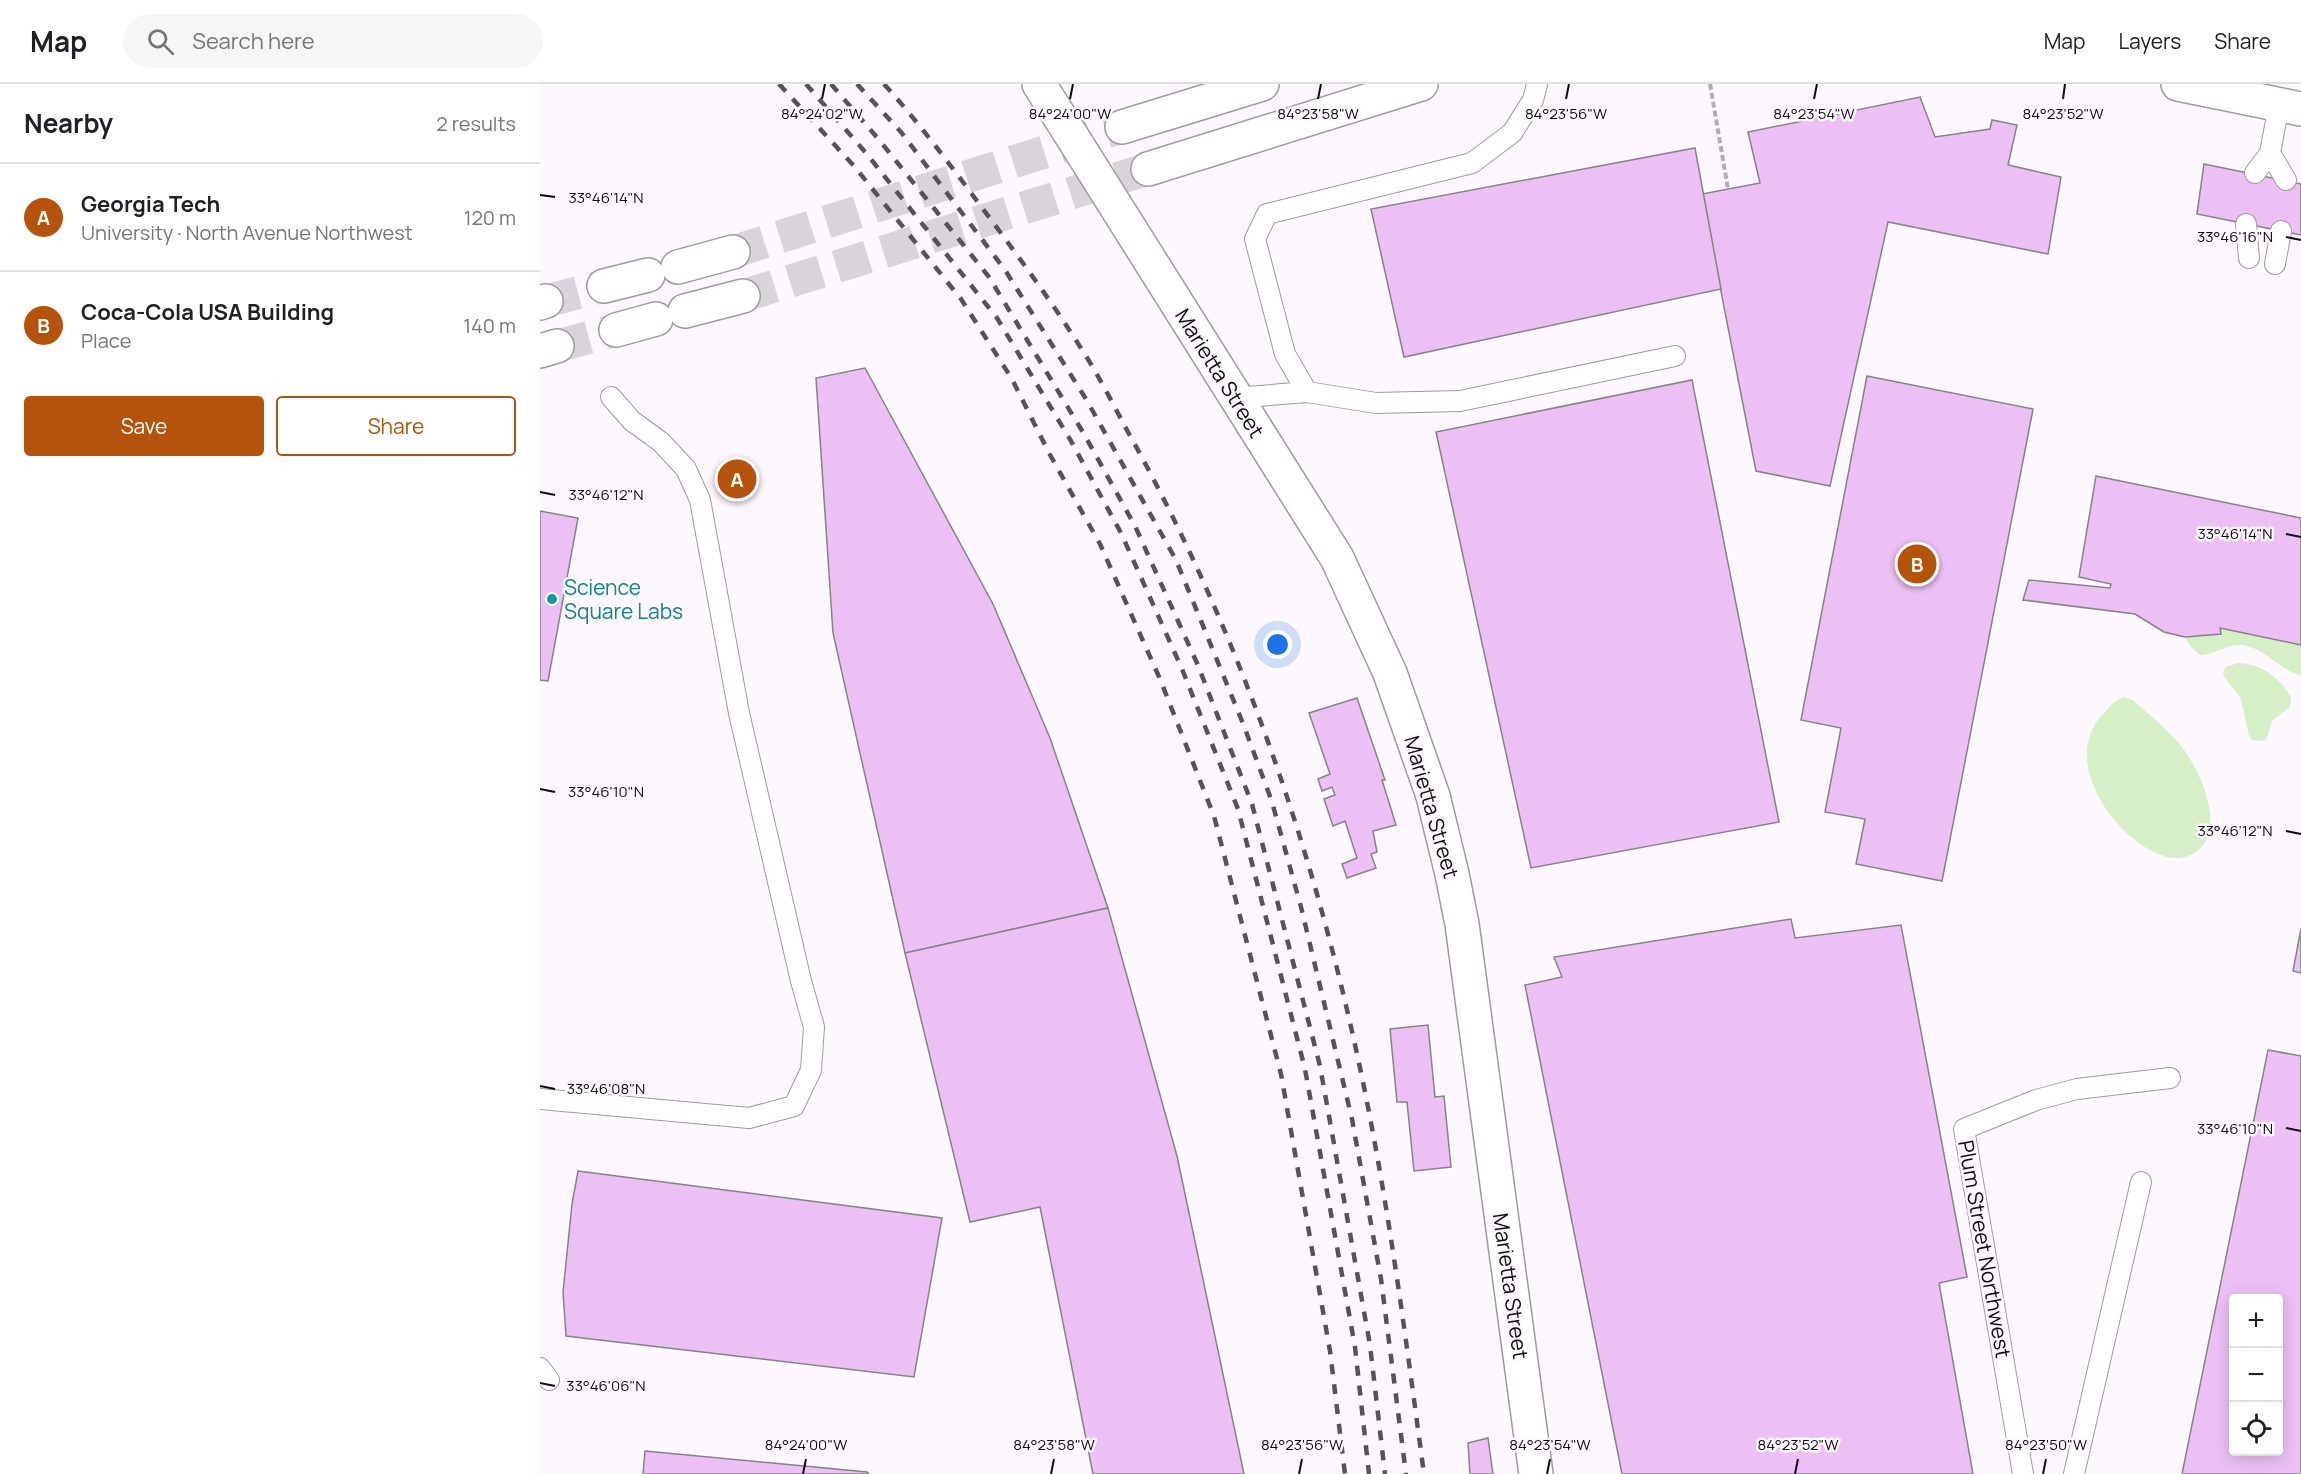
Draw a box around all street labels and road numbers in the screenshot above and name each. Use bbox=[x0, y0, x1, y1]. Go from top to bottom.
street label: Marietta Street bbox=[1169, 303, 1271, 443]
street label: Marietta Street bbox=[1398, 732, 1466, 882]
street label: Plum Street Northwest bbox=[1952, 1138, 2018, 1360]
street label: Marietta Street bbox=[1487, 1211, 1535, 1361]

